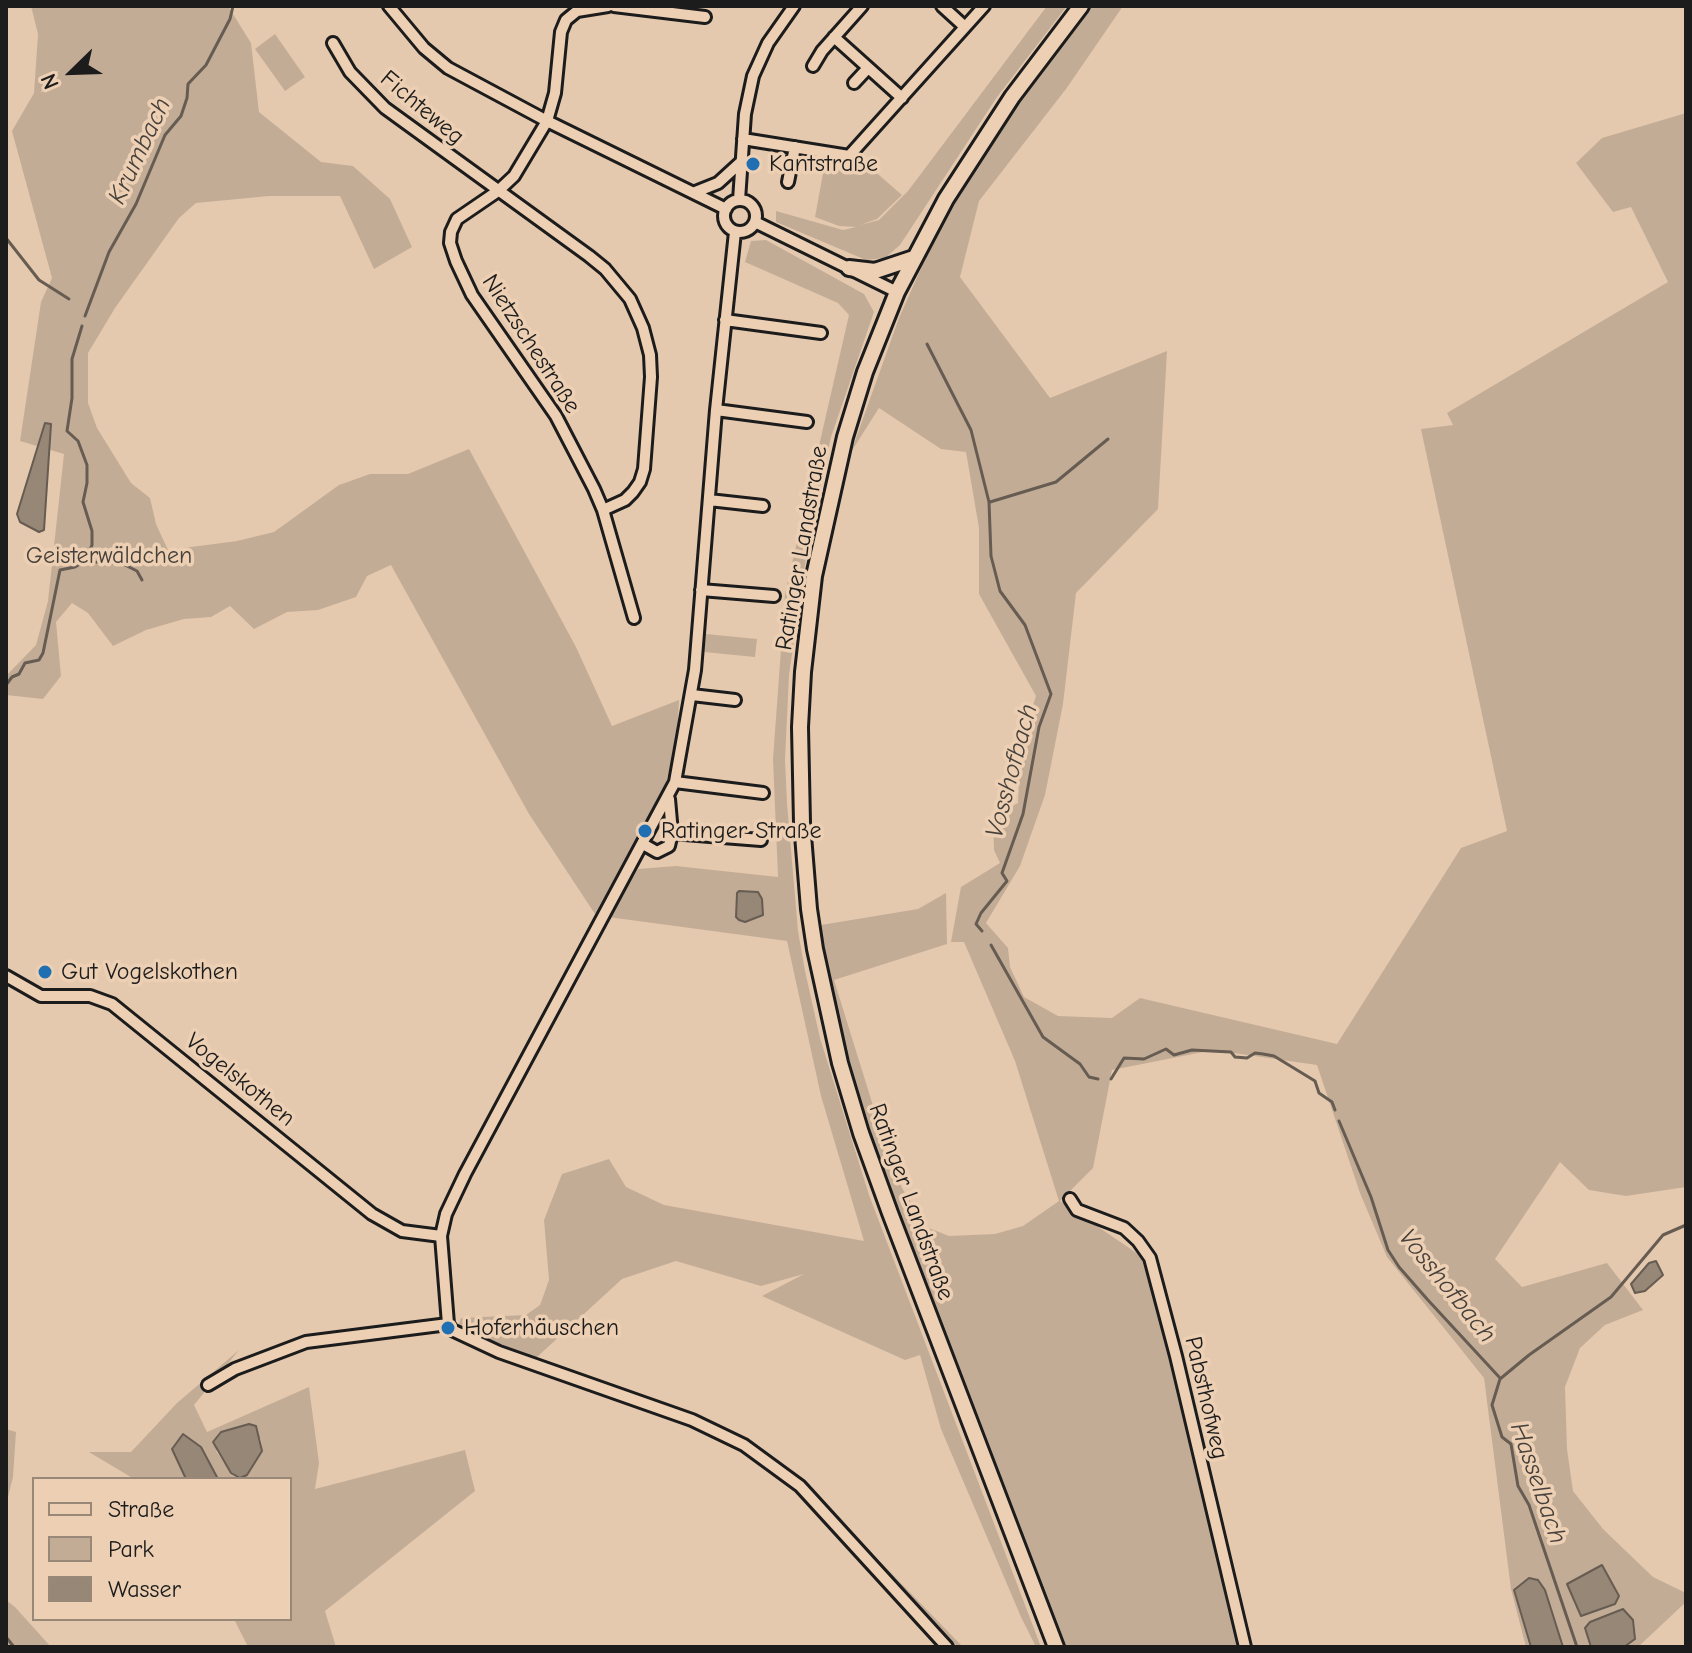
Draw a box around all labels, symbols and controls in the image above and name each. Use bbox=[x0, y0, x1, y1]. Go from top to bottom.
north arrow bbox=[32, 32, 112, 112]
street label: Fichteweg bbox=[374, 65, 470, 151]
text: N bbox=[35, 70, 65, 93]
water label: Krumbach bbox=[102, 93, 178, 209]
place label: Kantstraße bbox=[769, 150, 878, 178]
marker: Kantstraße bbox=[744, 155, 762, 173]
street label: Nietzschestraße bbox=[475, 269, 587, 419]
street label: Ratinger Landstraße bbox=[770, 443, 834, 653]
park label: Geisterwäldchen bbox=[26, 542, 192, 570]
water label: Vosshofbach bbox=[979, 701, 1045, 841]
place label: Ratinger Straße bbox=[661, 817, 821, 845]
marker: Ratinger Straße bbox=[636, 822, 654, 840]
place label: Gut Vogelskothen bbox=[61, 958, 238, 986]
marker: Gut Vogelskothen bbox=[36, 963, 54, 981]
street label: Vogelskothen bbox=[179, 1027, 301, 1133]
street label: Ratinger Landstraße bbox=[862, 1100, 960, 1304]
water label: Vosshofbach bbox=[1392, 1223, 1502, 1349]
place label: Hoferhäuschen bbox=[464, 1314, 619, 1342]
marker: Hoferhäuschen bbox=[439, 1319, 457, 1337]
street label: Pabsthofweg bbox=[1178, 1334, 1234, 1462]
water label: Hasselbach bbox=[1503, 1418, 1573, 1548]
legend bbox=[32, 1477, 292, 1621]
text: Straße bbox=[108, 1495, 174, 1523]
text: Park bbox=[108, 1535, 154, 1563]
text: Wasser bbox=[108, 1575, 181, 1603]

